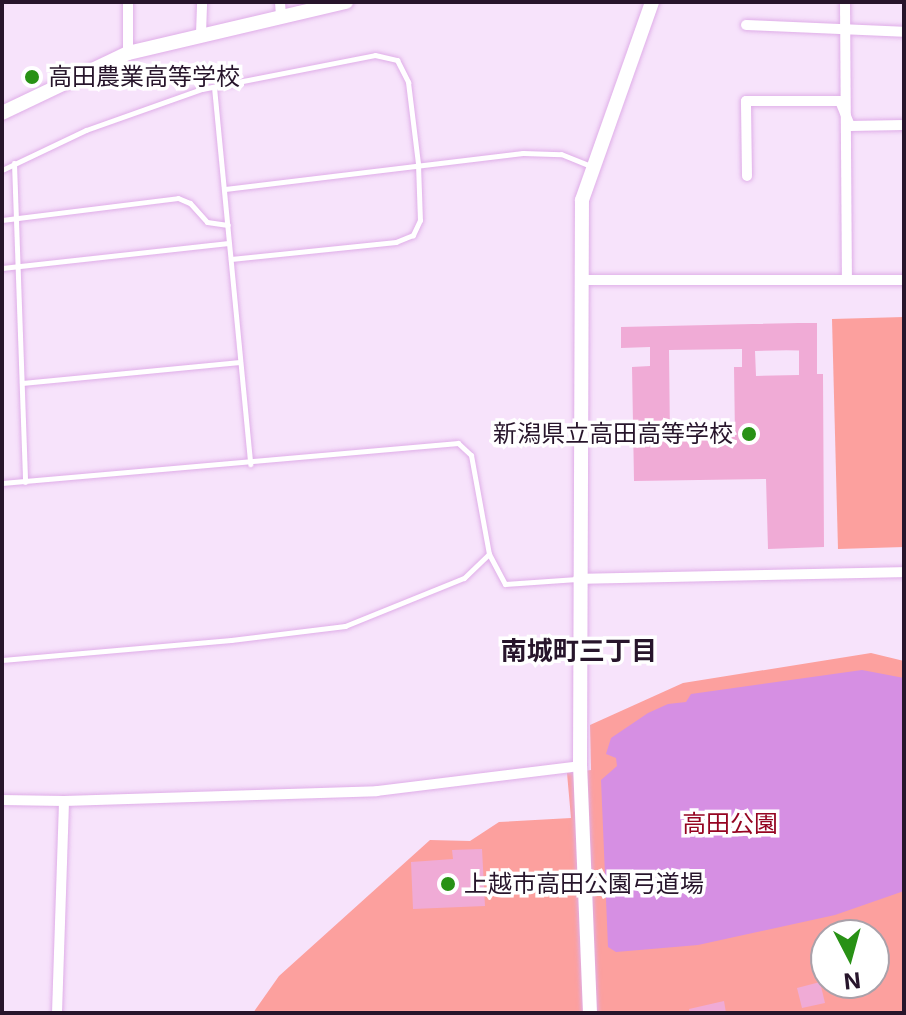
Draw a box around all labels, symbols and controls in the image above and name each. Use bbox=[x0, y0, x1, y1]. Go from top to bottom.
place label: 高田農業高等学校 bbox=[48, 63, 240, 91]
marker: 高田農業高等学校 bbox=[23, 68, 41, 86]
place label: 新潟県立高田高等学校 bbox=[493, 420, 733, 448]
marker: 新潟県立高田高等学校 bbox=[740, 425, 758, 443]
district label: 南城町三丁目 bbox=[501, 635, 657, 667]
park label: 高田公園 bbox=[682, 810, 778, 838]
place label: 上越市高田公園弓道場 bbox=[464, 870, 704, 898]
marker: 上越市高田公園弓道場 bbox=[439, 875, 457, 893]
north arrow bbox=[810, 919, 890, 999]
text: N bbox=[843, 967, 862, 995]

